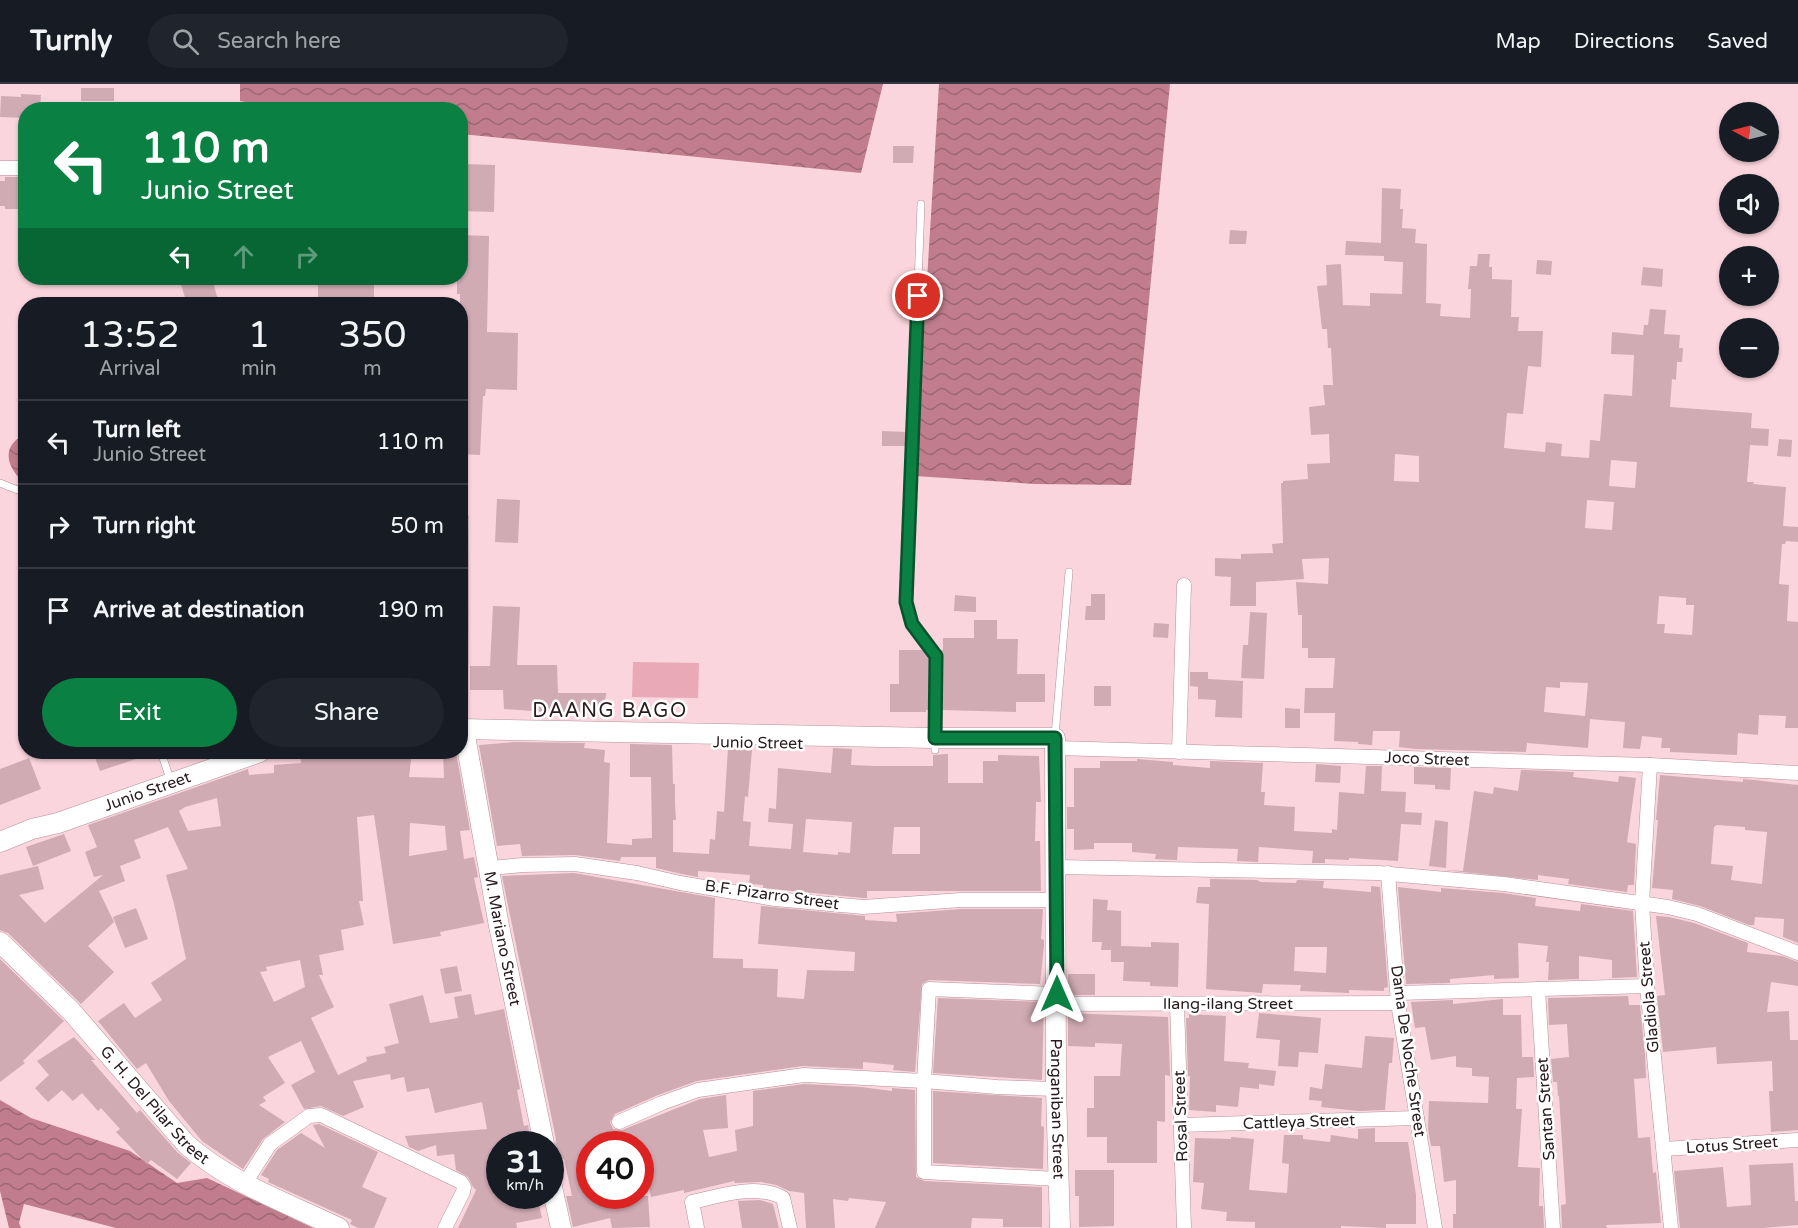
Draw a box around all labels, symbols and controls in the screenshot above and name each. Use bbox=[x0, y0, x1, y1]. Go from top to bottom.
search box bbox=[148, 14, 568, 68]
text: Turnly bbox=[30, 24, 112, 58]
icon: search bbox=[169, 25, 202, 58]
text: Search here bbox=[217, 28, 341, 54]
text: Map bbox=[1495, 29, 1541, 54]
text: Directions bbox=[1574, 29, 1674, 54]
text: Saved bbox=[1707, 29, 1768, 54]
north arrow bbox=[1719, 102, 1779, 162]
map controls bbox=[1719, 102, 1779, 378]
text: 110 m bbox=[141, 123, 270, 174]
icon: left bbox=[42, 126, 120, 204]
text: Junio Street bbox=[141, 174, 294, 207]
button: sound bbox=[1719, 174, 1779, 234]
icon: left bbox=[164, 240, 197, 273]
icon: ahead bbox=[227, 240, 260, 273]
icon: right bbox=[290, 240, 323, 273]
button: + bbox=[1719, 246, 1779, 306]
pin bbox=[892, 270, 943, 321]
icon: arrive bbox=[901, 279, 934, 312]
text: 13:52 bbox=[80, 314, 180, 357]
text: 1 bbox=[248, 314, 270, 357]
text: 350 bbox=[338, 314, 406, 357]
button: − bbox=[1719, 318, 1779, 378]
text: Arrival bbox=[99, 357, 161, 381]
text: min bbox=[241, 357, 277, 381]
text: m bbox=[363, 357, 382, 381]
text: Turn left bbox=[93, 417, 181, 443]
icon: left bbox=[42, 426, 75, 459]
text: 110 m bbox=[377, 429, 444, 455]
text: Junio Street bbox=[93, 443, 206, 467]
icon: right bbox=[42, 510, 75, 543]
text: Turn right bbox=[93, 513, 195, 539]
text: 50 m bbox=[390, 513, 444, 539]
icon: arrive bbox=[42, 594, 75, 627]
text: Arrive at destination bbox=[93, 597, 304, 623]
text: 190 m bbox=[377, 597, 444, 623]
button: Exit bbox=[42, 678, 237, 747]
button: Share bbox=[249, 678, 444, 747]
district label: DAANG BAGO bbox=[532, 699, 688, 723]
street label: Junio Street bbox=[713, 732, 803, 754]
street label: Joco Street bbox=[1384, 748, 1470, 770]
street label: Junio Street bbox=[101, 767, 193, 816]
street label: M. Mariano Street bbox=[479, 870, 525, 1008]
street label: B.F. Pizarro Street bbox=[704, 876, 840, 914]
street label: Gladiola Street bbox=[1634, 940, 1664, 1054]
position arrow bbox=[1025, 962, 1089, 1026]
street label: Dama De Noche Street bbox=[1386, 964, 1430, 1138]
street label: Ilang-ilang Street bbox=[1163, 994, 1293, 1014]
street label: Panganiban Street bbox=[1046, 1039, 1069, 1180]
street label: G. H. Del Pilar Street bbox=[96, 1042, 213, 1169]
street label: Santan Street bbox=[1532, 1057, 1560, 1161]
street label: Rosal Street bbox=[1169, 1070, 1193, 1162]
street label: Cattleya Street bbox=[1242, 1110, 1356, 1134]
speed limit sign: 40 bbox=[576, 1131, 654, 1209]
street label: Lotus Street bbox=[1685, 1132, 1779, 1158]
text: 31 bbox=[506, 1144, 544, 1181]
text: km/h bbox=[506, 1176, 544, 1194]

